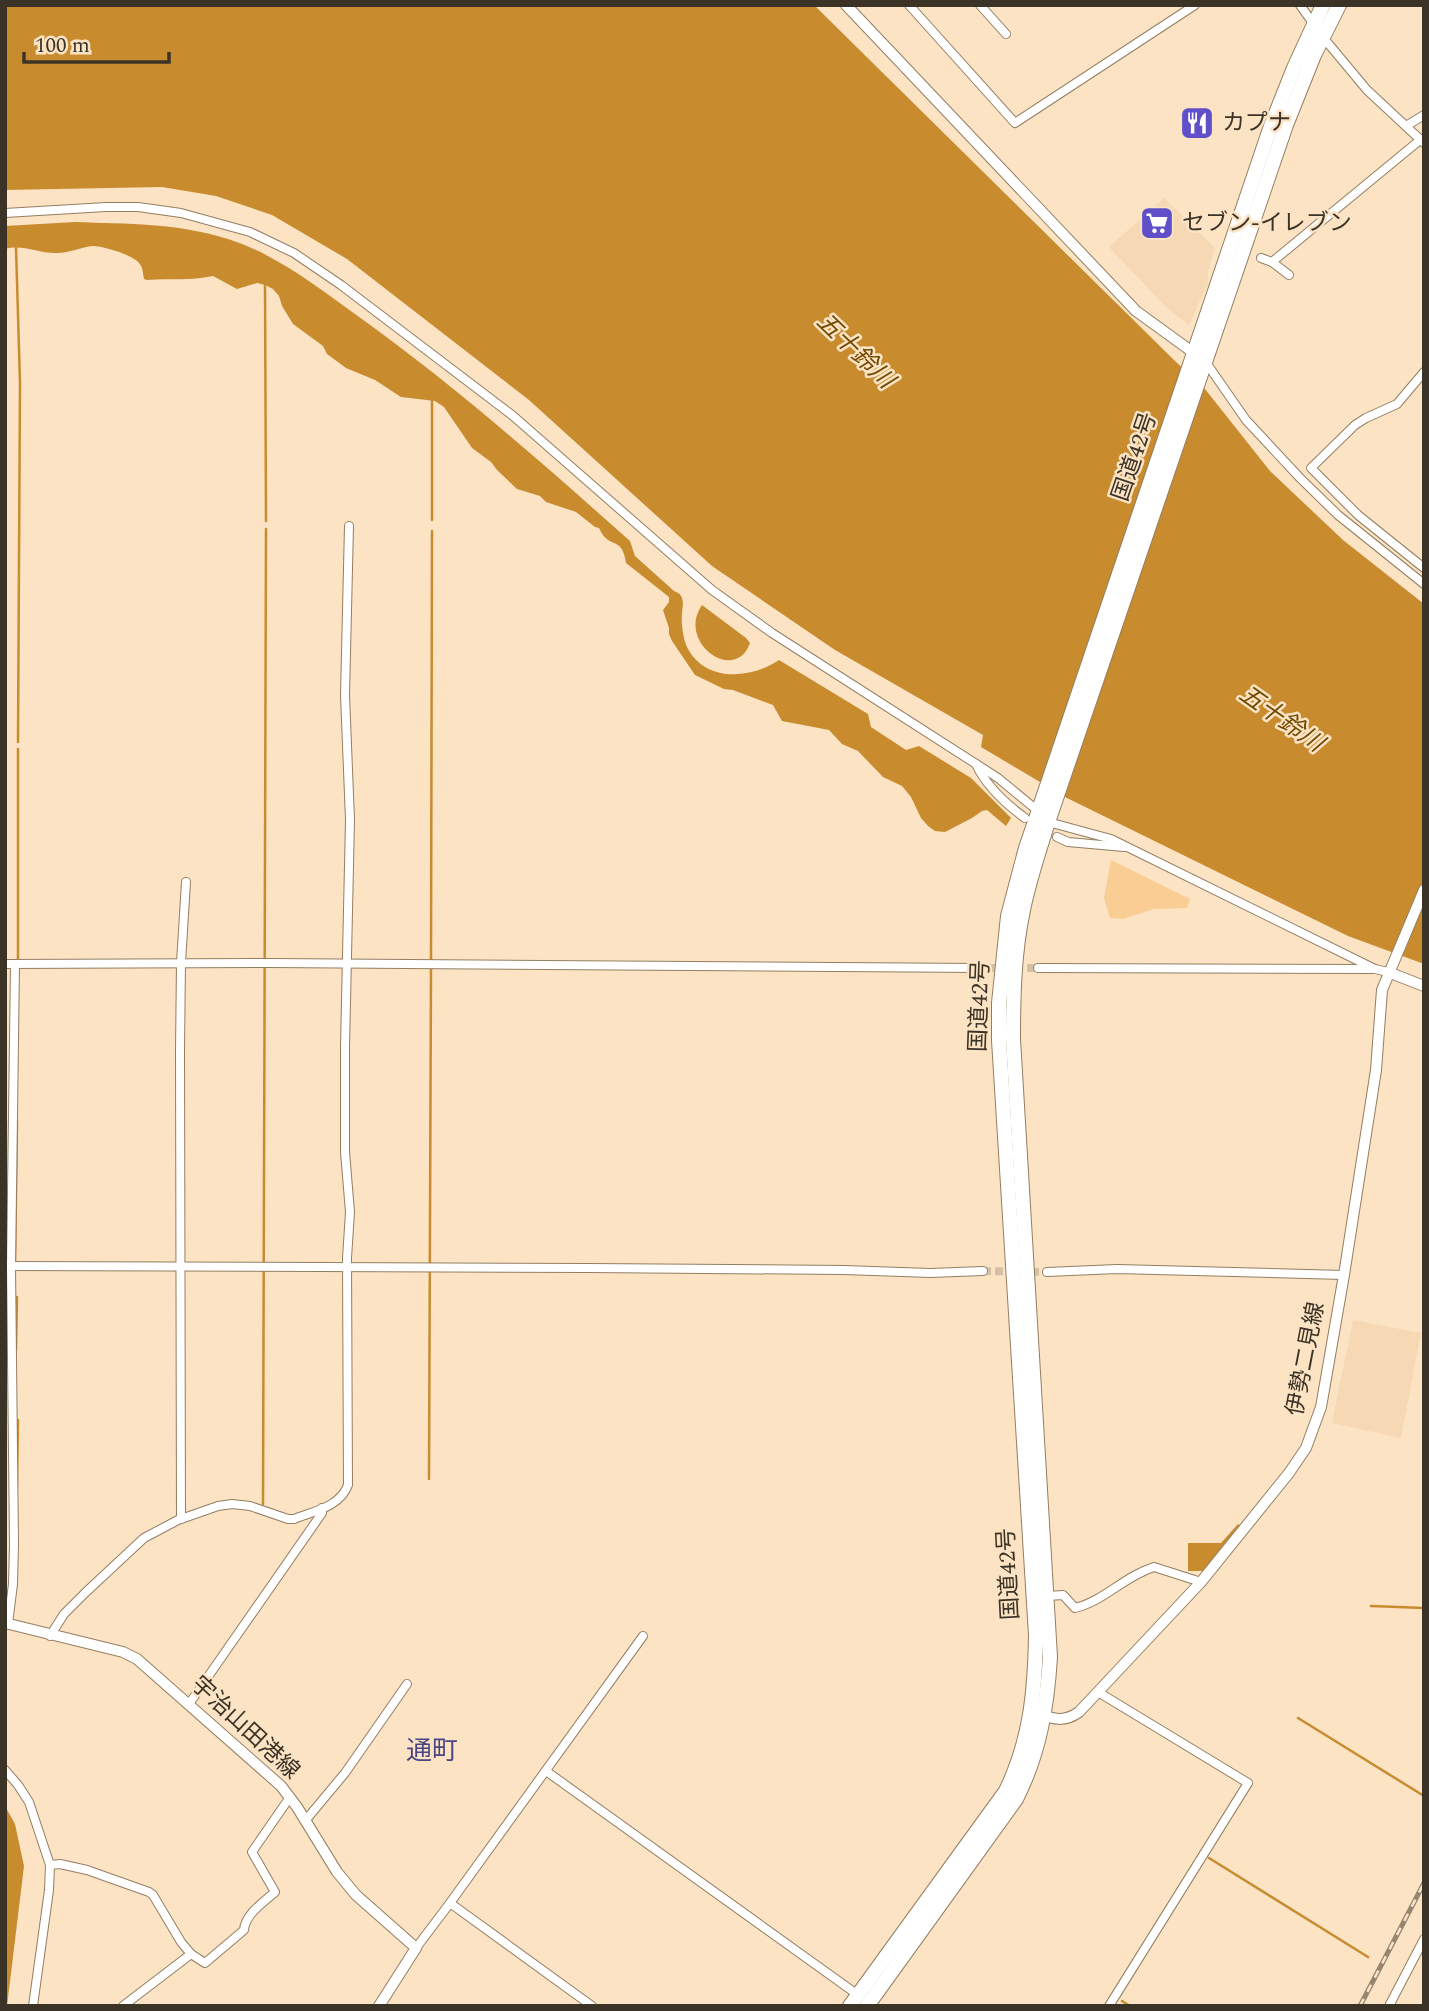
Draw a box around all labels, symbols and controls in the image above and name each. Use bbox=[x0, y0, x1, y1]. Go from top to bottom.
scale bar bbox=[24, 21, 170, 65]
text: 100 m bbox=[35, 30, 90, 62]
restaurant icon: カプナ bbox=[1178, 104, 1216, 142]
place label: カプナ bbox=[1222, 106, 1291, 141]
supermarket icon: セブン-イレブン bbox=[1138, 204, 1176, 242]
place label: セブン-イレブン bbox=[1182, 206, 1352, 241]
water label: 五十鈴川 bbox=[808, 305, 904, 399]
street label: 国道42号 bbox=[1103, 408, 1167, 506]
water label: 五十鈴川 bbox=[1231, 677, 1333, 763]
street label: 国道42号 bbox=[961, 959, 999, 1053]
street label: 伊勢二見線 bbox=[1278, 1299, 1334, 1419]
street label: 国道42号 bbox=[989, 1527, 1029, 1621]
street label: 宇治山田港線 bbox=[183, 1668, 307, 1788]
district label: 通町 bbox=[406, 1731, 458, 1771]

